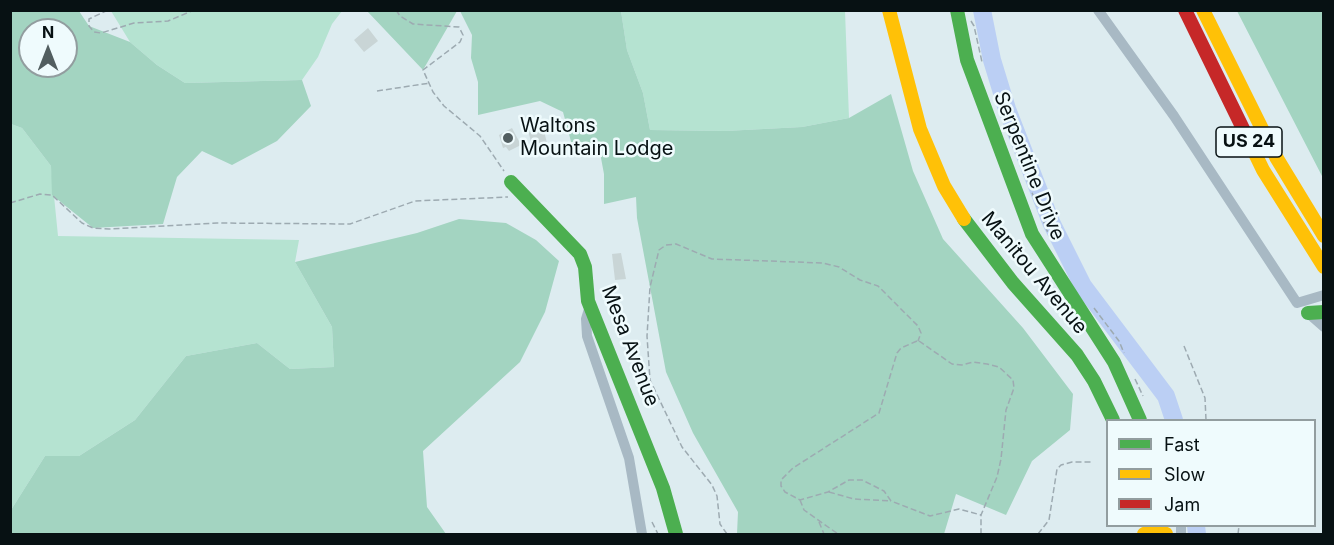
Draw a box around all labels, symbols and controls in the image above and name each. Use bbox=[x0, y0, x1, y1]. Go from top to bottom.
north arrow bbox=[18, 18, 78, 78]
text: N bbox=[42, 22, 54, 42]
street label: Serpentine Drive bbox=[988, 88, 1070, 244]
place label: Waltons Mountain Lodge bbox=[520, 114, 673, 161]
road number: US 24 bbox=[1216, 127, 1282, 157]
marker: Waltons Mountain Lodge bbox=[501, 131, 515, 145]
street label: Manitou Avenue bbox=[976, 207, 1092, 339]
street label: Mesa Avenue bbox=[596, 282, 664, 410]
legend bbox=[1106, 419, 1316, 527]
text: Fast bbox=[1164, 434, 1200, 455]
text: Slow bbox=[1164, 464, 1205, 485]
text: Jam bbox=[1164, 494, 1200, 515]

